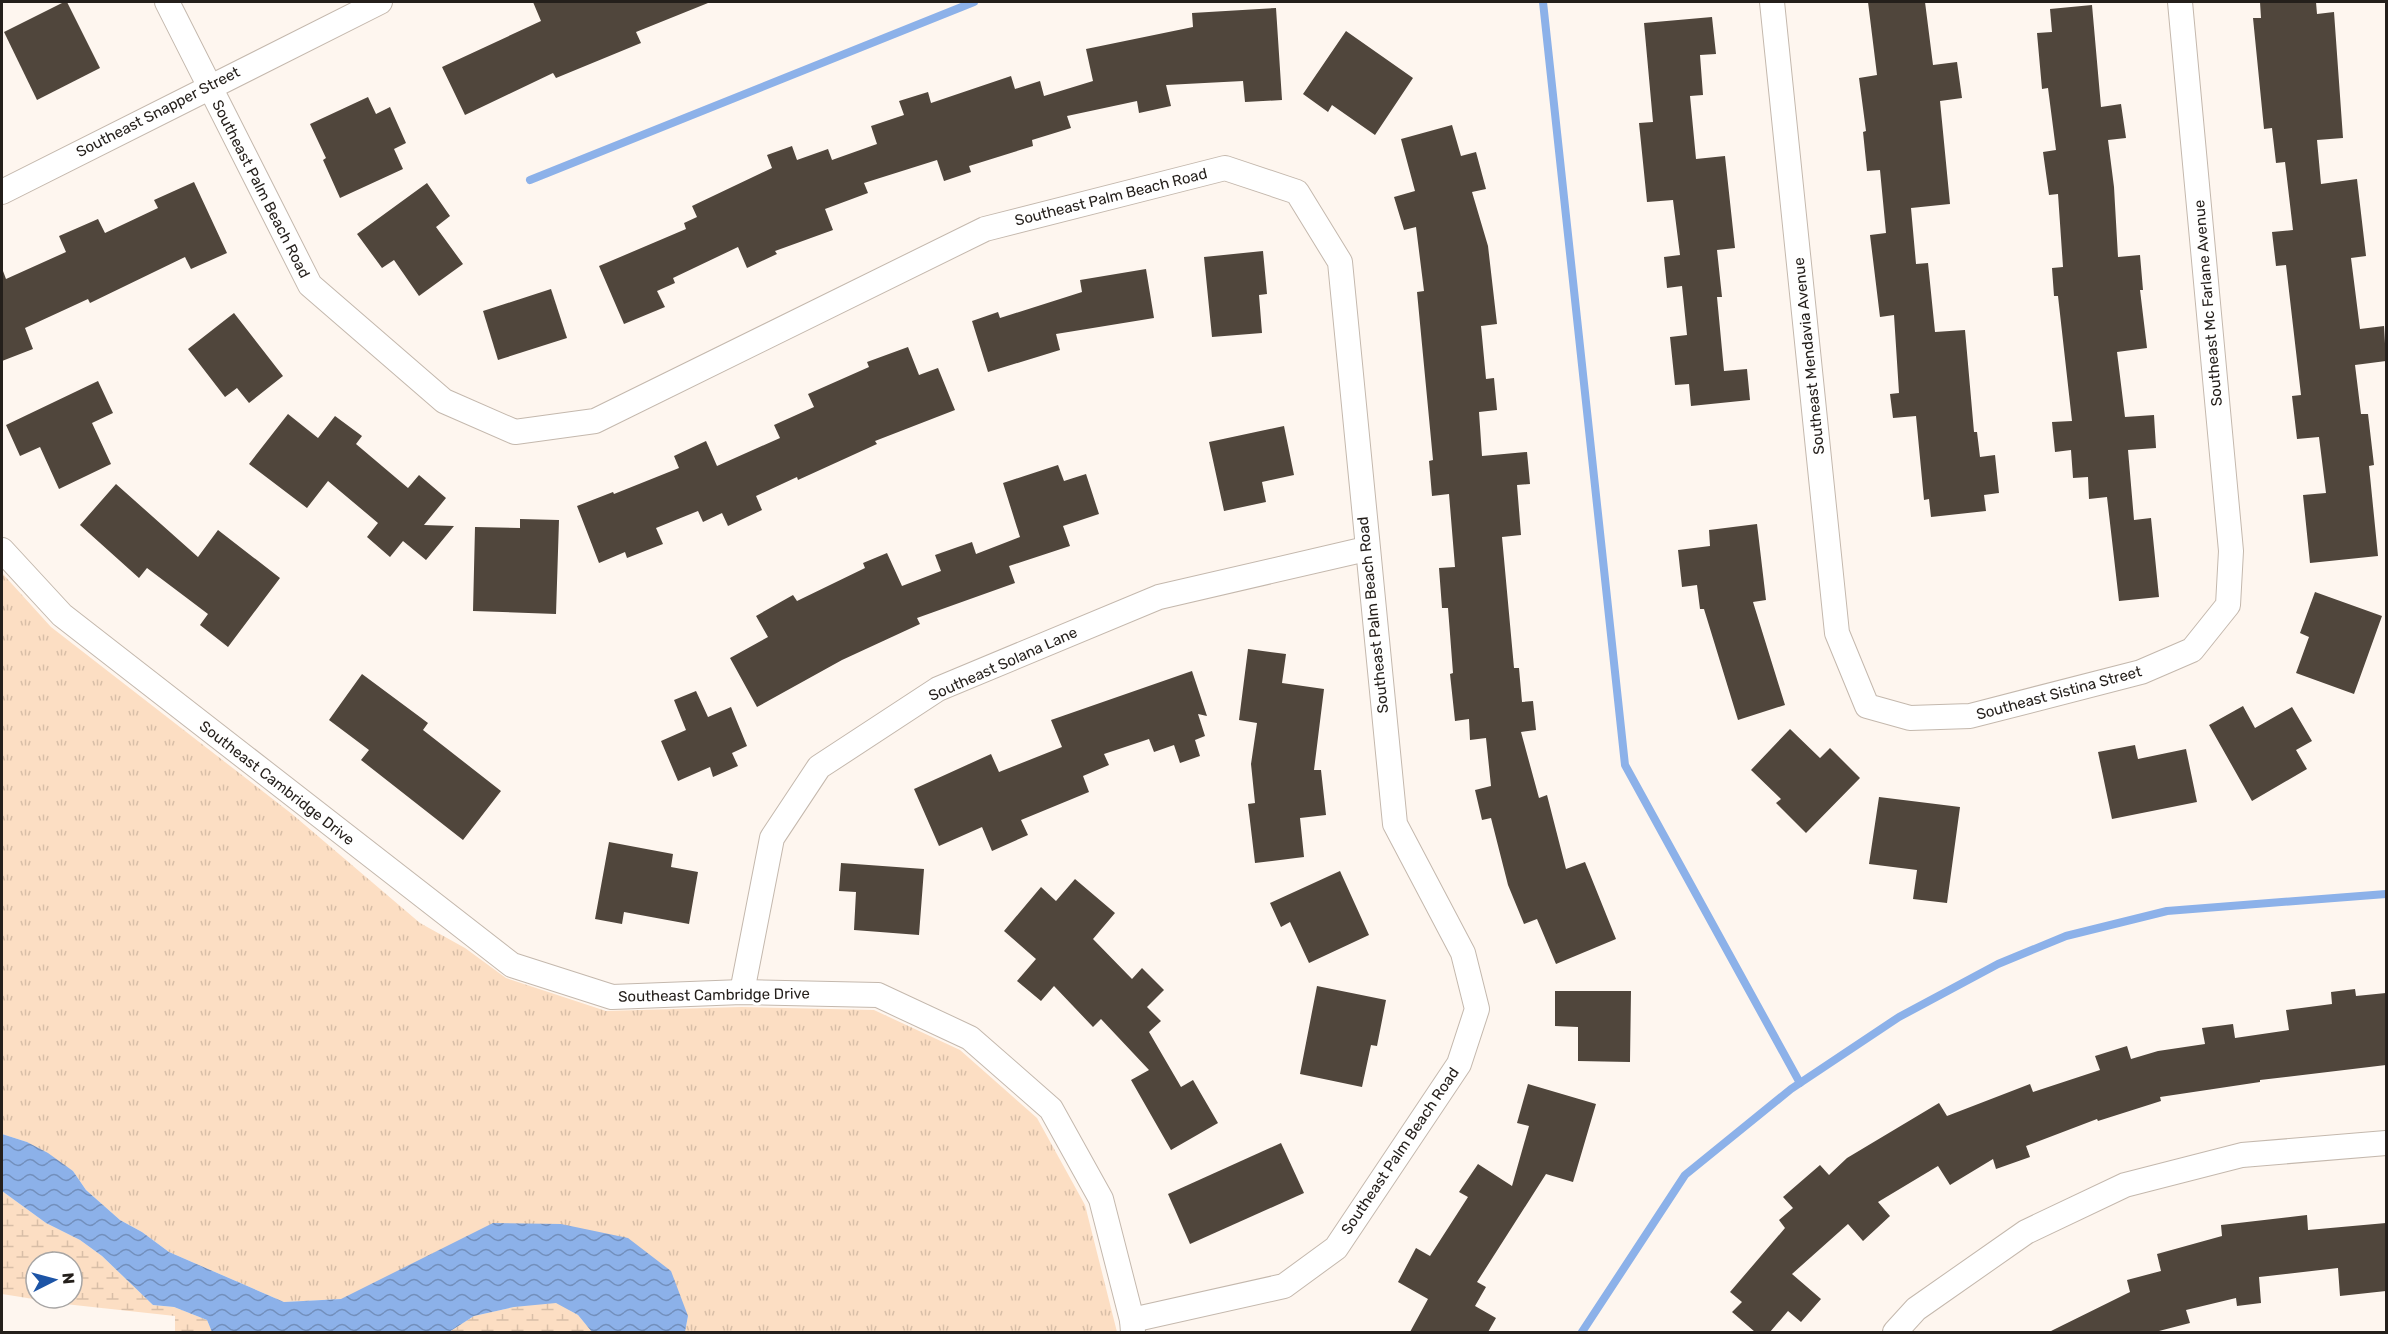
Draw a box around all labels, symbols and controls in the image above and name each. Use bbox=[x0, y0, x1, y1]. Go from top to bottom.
street label: Southeast Snapper Street bbox=[73, 63, 243, 161]
street label: Southeast Palm Beach Road bbox=[208, 97, 314, 281]
street label: Southeast Palm Beach Road bbox=[1013, 164, 1209, 230]
street label: Southeast Mc Farlane Avenue bbox=[2190, 199, 2226, 407]
street label: Southeast Mendavia Avenue bbox=[1790, 256, 1828, 456]
street label: Southeast Palm Beach Road bbox=[1354, 516, 1392, 714]
street label: Southeast Solana Lane bbox=[926, 623, 1080, 705]
street label: Southeast Sistina Street bbox=[1974, 662, 2144, 724]
street label: Southeast Cambridge Drive bbox=[196, 717, 358, 849]
street label: Southeast Cambridge Drive bbox=[618, 984, 810, 1006]
street label: Southeast Palm Beach Road bbox=[1337, 1064, 1463, 1238]
north arrow bbox=[24, 1250, 84, 1310]
text: N bbox=[58, 1272, 78, 1285]

